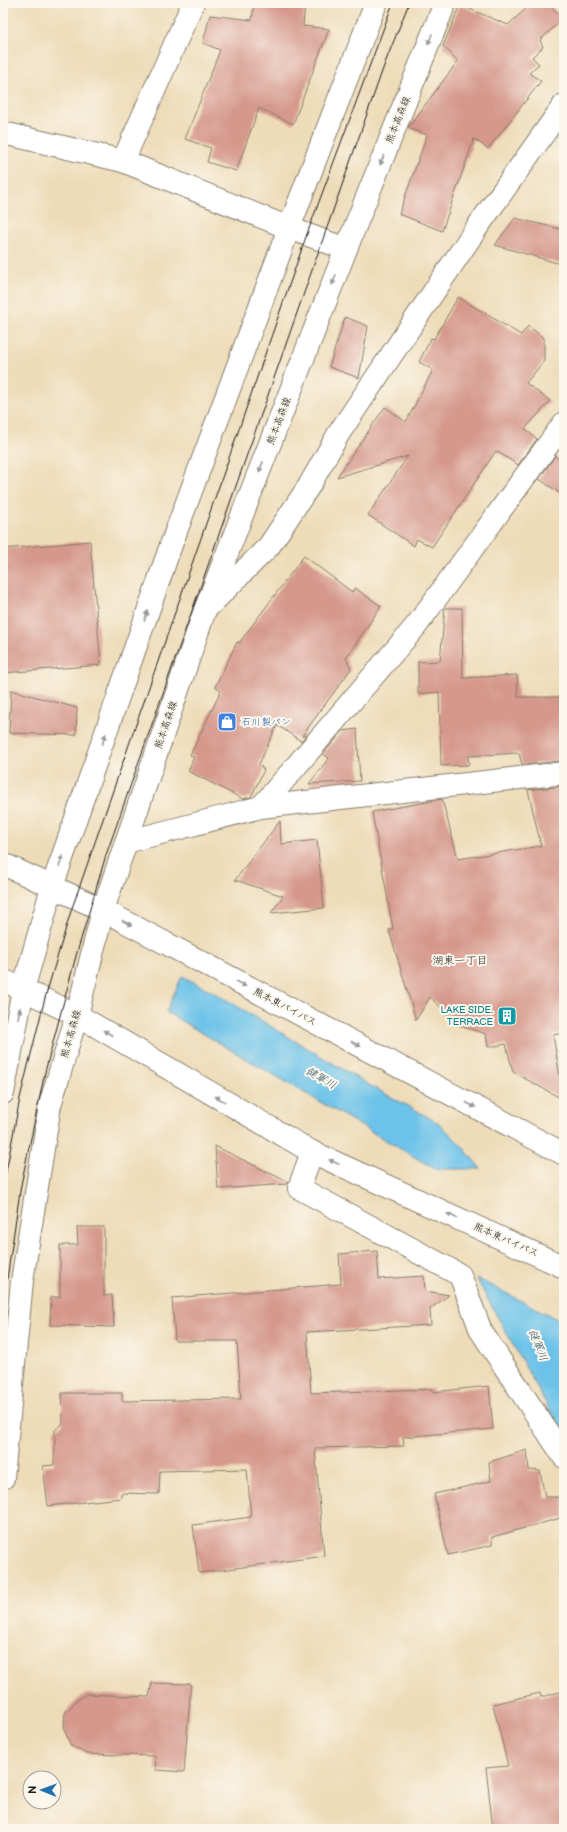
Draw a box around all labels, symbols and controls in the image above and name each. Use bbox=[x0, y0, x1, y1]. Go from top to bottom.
one-way arrow bbox=[427, 33, 433, 44]
street label: 熊本高森線 bbox=[383, 95, 413, 145]
one-way arrow bbox=[378, 154, 384, 166]
one-way arrow bbox=[330, 275, 336, 287]
street label: 熊本高森線 bbox=[264, 396, 294, 446]
one-way arrow bbox=[257, 461, 263, 473]
one-way arrow bbox=[144, 609, 150, 621]
street label: 熊本高森線 bbox=[152, 699, 180, 751]
shop icon: 石川製パン bbox=[216, 711, 238, 733]
place label: 石川製パン bbox=[241, 716, 291, 728]
one-way arrow bbox=[101, 732, 107, 744]
one-way arrow bbox=[59, 855, 65, 867]
one-way arrow bbox=[121, 920, 132, 926]
district label: 湖東一丁目 bbox=[433, 954, 488, 967]
one-way arrow bbox=[236, 980, 247, 987]
street label: 熊本東バイパス bbox=[251, 985, 319, 1029]
place label: LAKE SIDE. TERRACE bbox=[441, 1004, 493, 1028]
building icon: LAKE SIDE. TERRACE bbox=[496, 1005, 518, 1027]
one-way arrow bbox=[16, 1007, 22, 1020]
street label: 熊本高森線 bbox=[58, 1008, 84, 1060]
one-way arrow bbox=[102, 1030, 114, 1037]
one-way arrow bbox=[351, 1041, 362, 1048]
water label: 健軍川 bbox=[303, 1064, 339, 1092]
one-way arrow bbox=[214, 1095, 226, 1102]
one-way arrow bbox=[466, 1102, 477, 1108]
one-way arrow bbox=[328, 1159, 339, 1165]
one-way arrow bbox=[446, 1213, 458, 1219]
street label: 熊本東バイパス bbox=[472, 1220, 540, 1260]
water label: 健軍川 bbox=[526, 1327, 550, 1363]
north arrow bbox=[22, 1770, 62, 1810]
text: N bbox=[26, 1786, 39, 1794]

